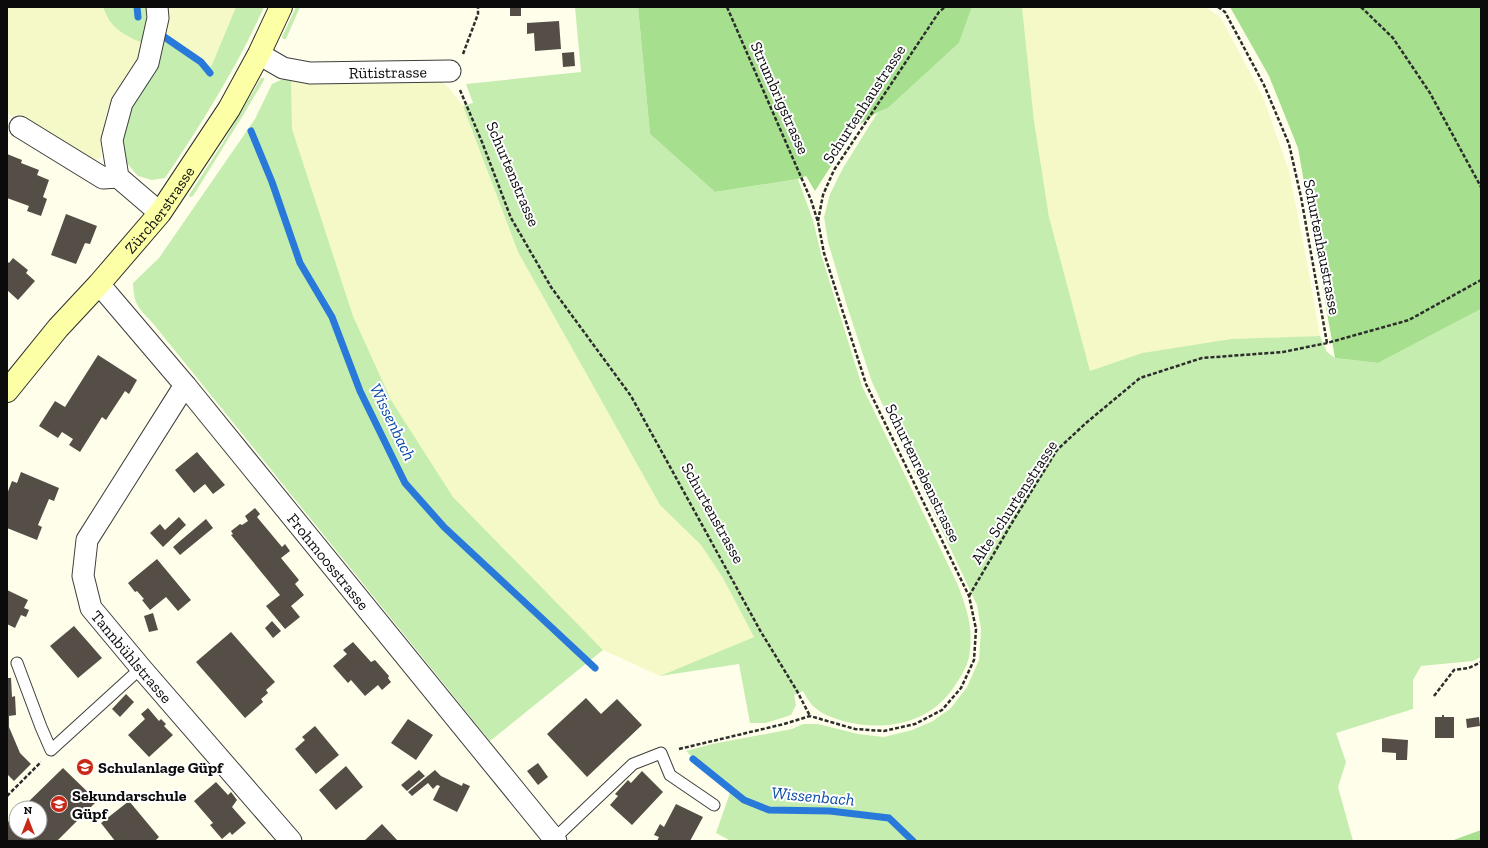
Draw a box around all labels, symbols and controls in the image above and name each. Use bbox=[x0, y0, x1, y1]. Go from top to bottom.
street label: Strumbrigstrasse bbox=[747, 39, 813, 157]
street label: Schurtenhaustrasse bbox=[819, 41, 909, 167]
street label: Rütistrasse bbox=[348, 62, 427, 82]
street label: Schurtenstrasse bbox=[482, 119, 544, 229]
street label: Zürcherstrasse bbox=[120, 162, 198, 257]
street label: Schurtenhaustrasse bbox=[1300, 178, 1344, 316]
water label: Wissenbach bbox=[366, 380, 420, 464]
street label: Schurtenrebenstrasse bbox=[881, 401, 965, 545]
street label: Alte Schurtenstrasse bbox=[967, 437, 1061, 567]
street label: Schurtenstrasse bbox=[678, 459, 748, 567]
street label: Frohmoosstrasse bbox=[284, 509, 373, 614]
street label: Tannbühlstrasse bbox=[87, 606, 176, 707]
school or university icon: Schulanlage Güpf bbox=[75, 757, 95, 777]
place label: Schulanlage Güpf bbox=[98, 758, 224, 777]
water label: Wissenbach bbox=[771, 782, 856, 810]
place label: Sekundarschule Güpf bbox=[72, 786, 187, 823]
school or university icon: Sekundarschule Güpf bbox=[49, 794, 69, 814]
north arrow bbox=[8, 800, 48, 840]
text: N bbox=[24, 804, 33, 817]

